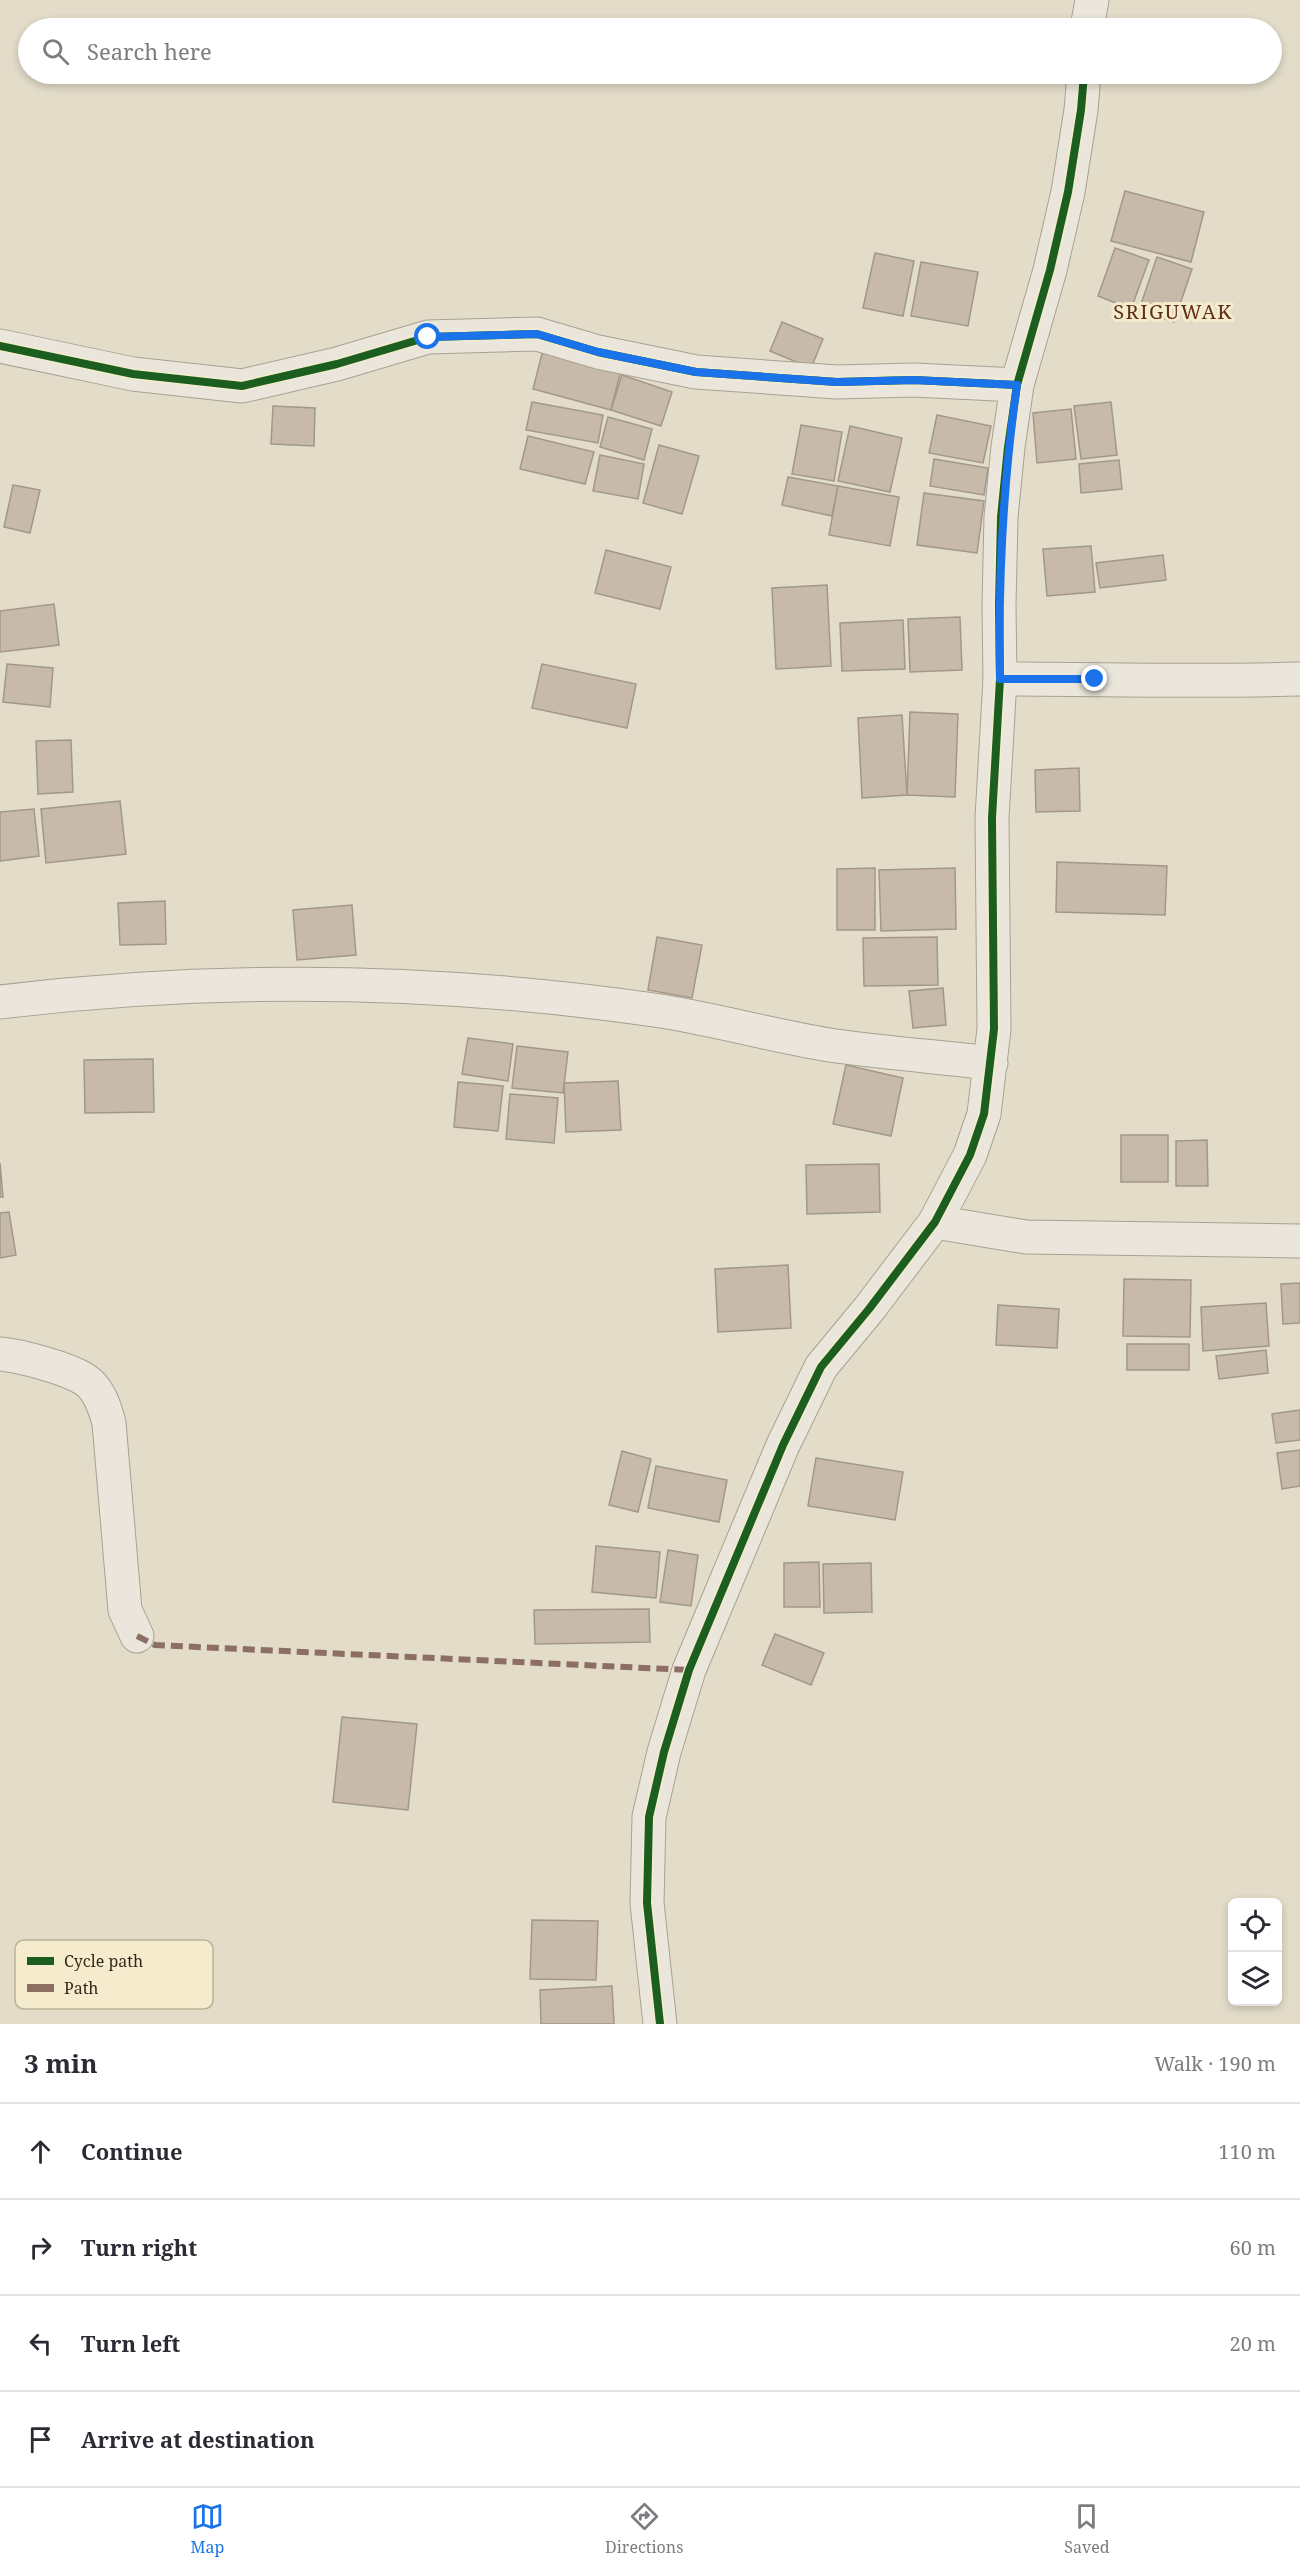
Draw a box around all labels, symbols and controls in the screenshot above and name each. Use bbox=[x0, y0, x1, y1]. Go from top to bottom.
search box bbox=[18, 18, 1282, 84]
icon: search bbox=[39, 35, 72, 68]
text: Search here bbox=[87, 36, 212, 66]
district label: SRIGUWAK bbox=[1113, 298, 1233, 325]
route start bbox=[414, 323, 440, 349]
route end bbox=[1081, 665, 1107, 691]
map controls bbox=[1228, 1898, 1282, 2006]
button: locate bbox=[1228, 1898, 1282, 1952]
legend bbox=[15, 1940, 213, 2009]
text: Cycle path bbox=[64, 1950, 143, 1972]
button: layers bbox=[1228, 1952, 1282, 2006]
text: Path bbox=[64, 1977, 98, 1999]
text: 3 min bbox=[24, 2045, 98, 2081]
text: Walk · 190 m bbox=[1154, 2050, 1276, 2077]
icon: ahead bbox=[24, 2135, 57, 2168]
text: Continue bbox=[81, 2136, 183, 2166]
text: 110 m bbox=[1218, 2138, 1276, 2165]
icon: right bbox=[24, 2231, 57, 2264]
text: Turn right bbox=[81, 2232, 197, 2262]
text: 60 m bbox=[1230, 2234, 1276, 2261]
icon: left bbox=[24, 2327, 57, 2360]
text: Turn left bbox=[81, 2328, 180, 2358]
text: 20 m bbox=[1230, 2330, 1276, 2357]
icon: arrive bbox=[24, 2423, 57, 2456]
text: Arrive at destination bbox=[81, 2424, 315, 2454]
tab: Map bbox=[190, 2500, 224, 2558]
tab: Directions bbox=[605, 2500, 683, 2558]
tab: Saved bbox=[1064, 2500, 1110, 2558]

